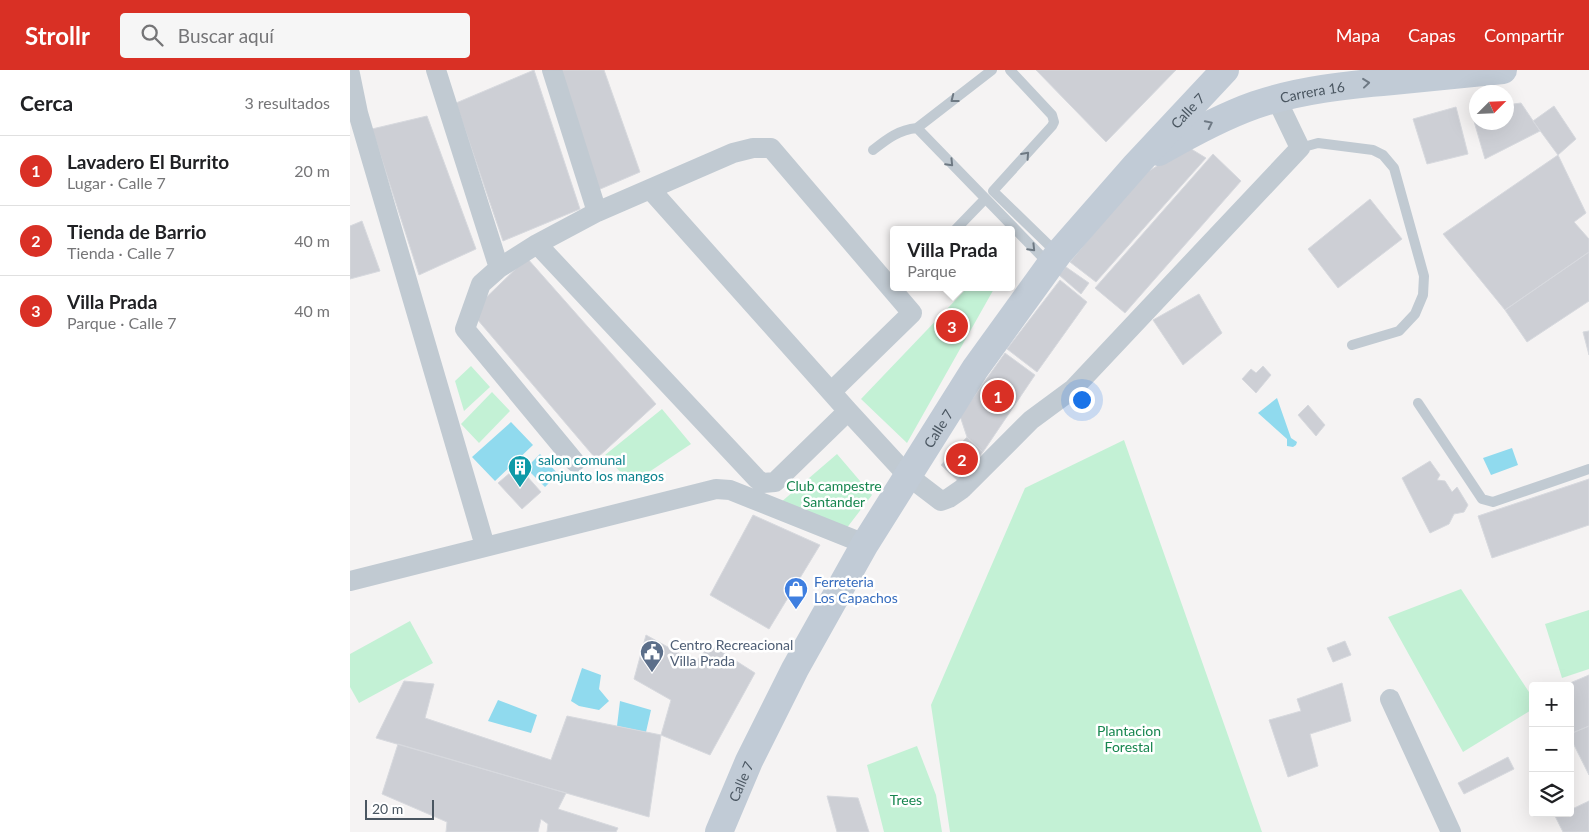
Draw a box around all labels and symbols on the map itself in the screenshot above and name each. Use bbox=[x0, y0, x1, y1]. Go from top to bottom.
street label: Carrera 16 bbox=[1278, 77, 1346, 106]
one-way arrow bbox=[1362, 78, 1370, 89]
north arrow bbox=[1469, 85, 1514, 130]
street label: Calle 7 bbox=[1167, 89, 1208, 131]
one-way arrow bbox=[950, 93, 960, 102]
one-way arrow bbox=[1204, 120, 1213, 131]
one-way arrow bbox=[1020, 152, 1029, 161]
one-way arrow bbox=[944, 157, 953, 166]
one-way arrow bbox=[1027, 242, 1036, 251]
pin: 3 bbox=[936, 307, 968, 345]
pin: 1 bbox=[982, 377, 1014, 415]
your location bbox=[1069, 387, 1095, 413]
street label: Calle 7 bbox=[919, 406, 956, 451]
pin: 2 bbox=[946, 440, 978, 478]
place label: salon comunal conjunto los mangos bbox=[538, 451, 664, 484]
building icon: salon comunal conjunto los mangos bbox=[507, 454, 533, 488]
park label: Club campestre Santander bbox=[786, 477, 882, 510]
place label: Ferreteria Los Capachos bbox=[814, 573, 898, 606]
shop icon: Ferreteria Los Capachos bbox=[783, 576, 809, 610]
place label: Centro Recreacional Villa Prada bbox=[670, 636, 793, 669]
public building icon: Centro Recreacional Villa Prada bbox=[639, 639, 665, 673]
park label: Plantacion Forestal bbox=[1097, 722, 1161, 755]
street label: Calle 7 bbox=[724, 759, 756, 804]
park label: Trees bbox=[890, 791, 922, 808]
scale bar bbox=[365, 797, 434, 820]

